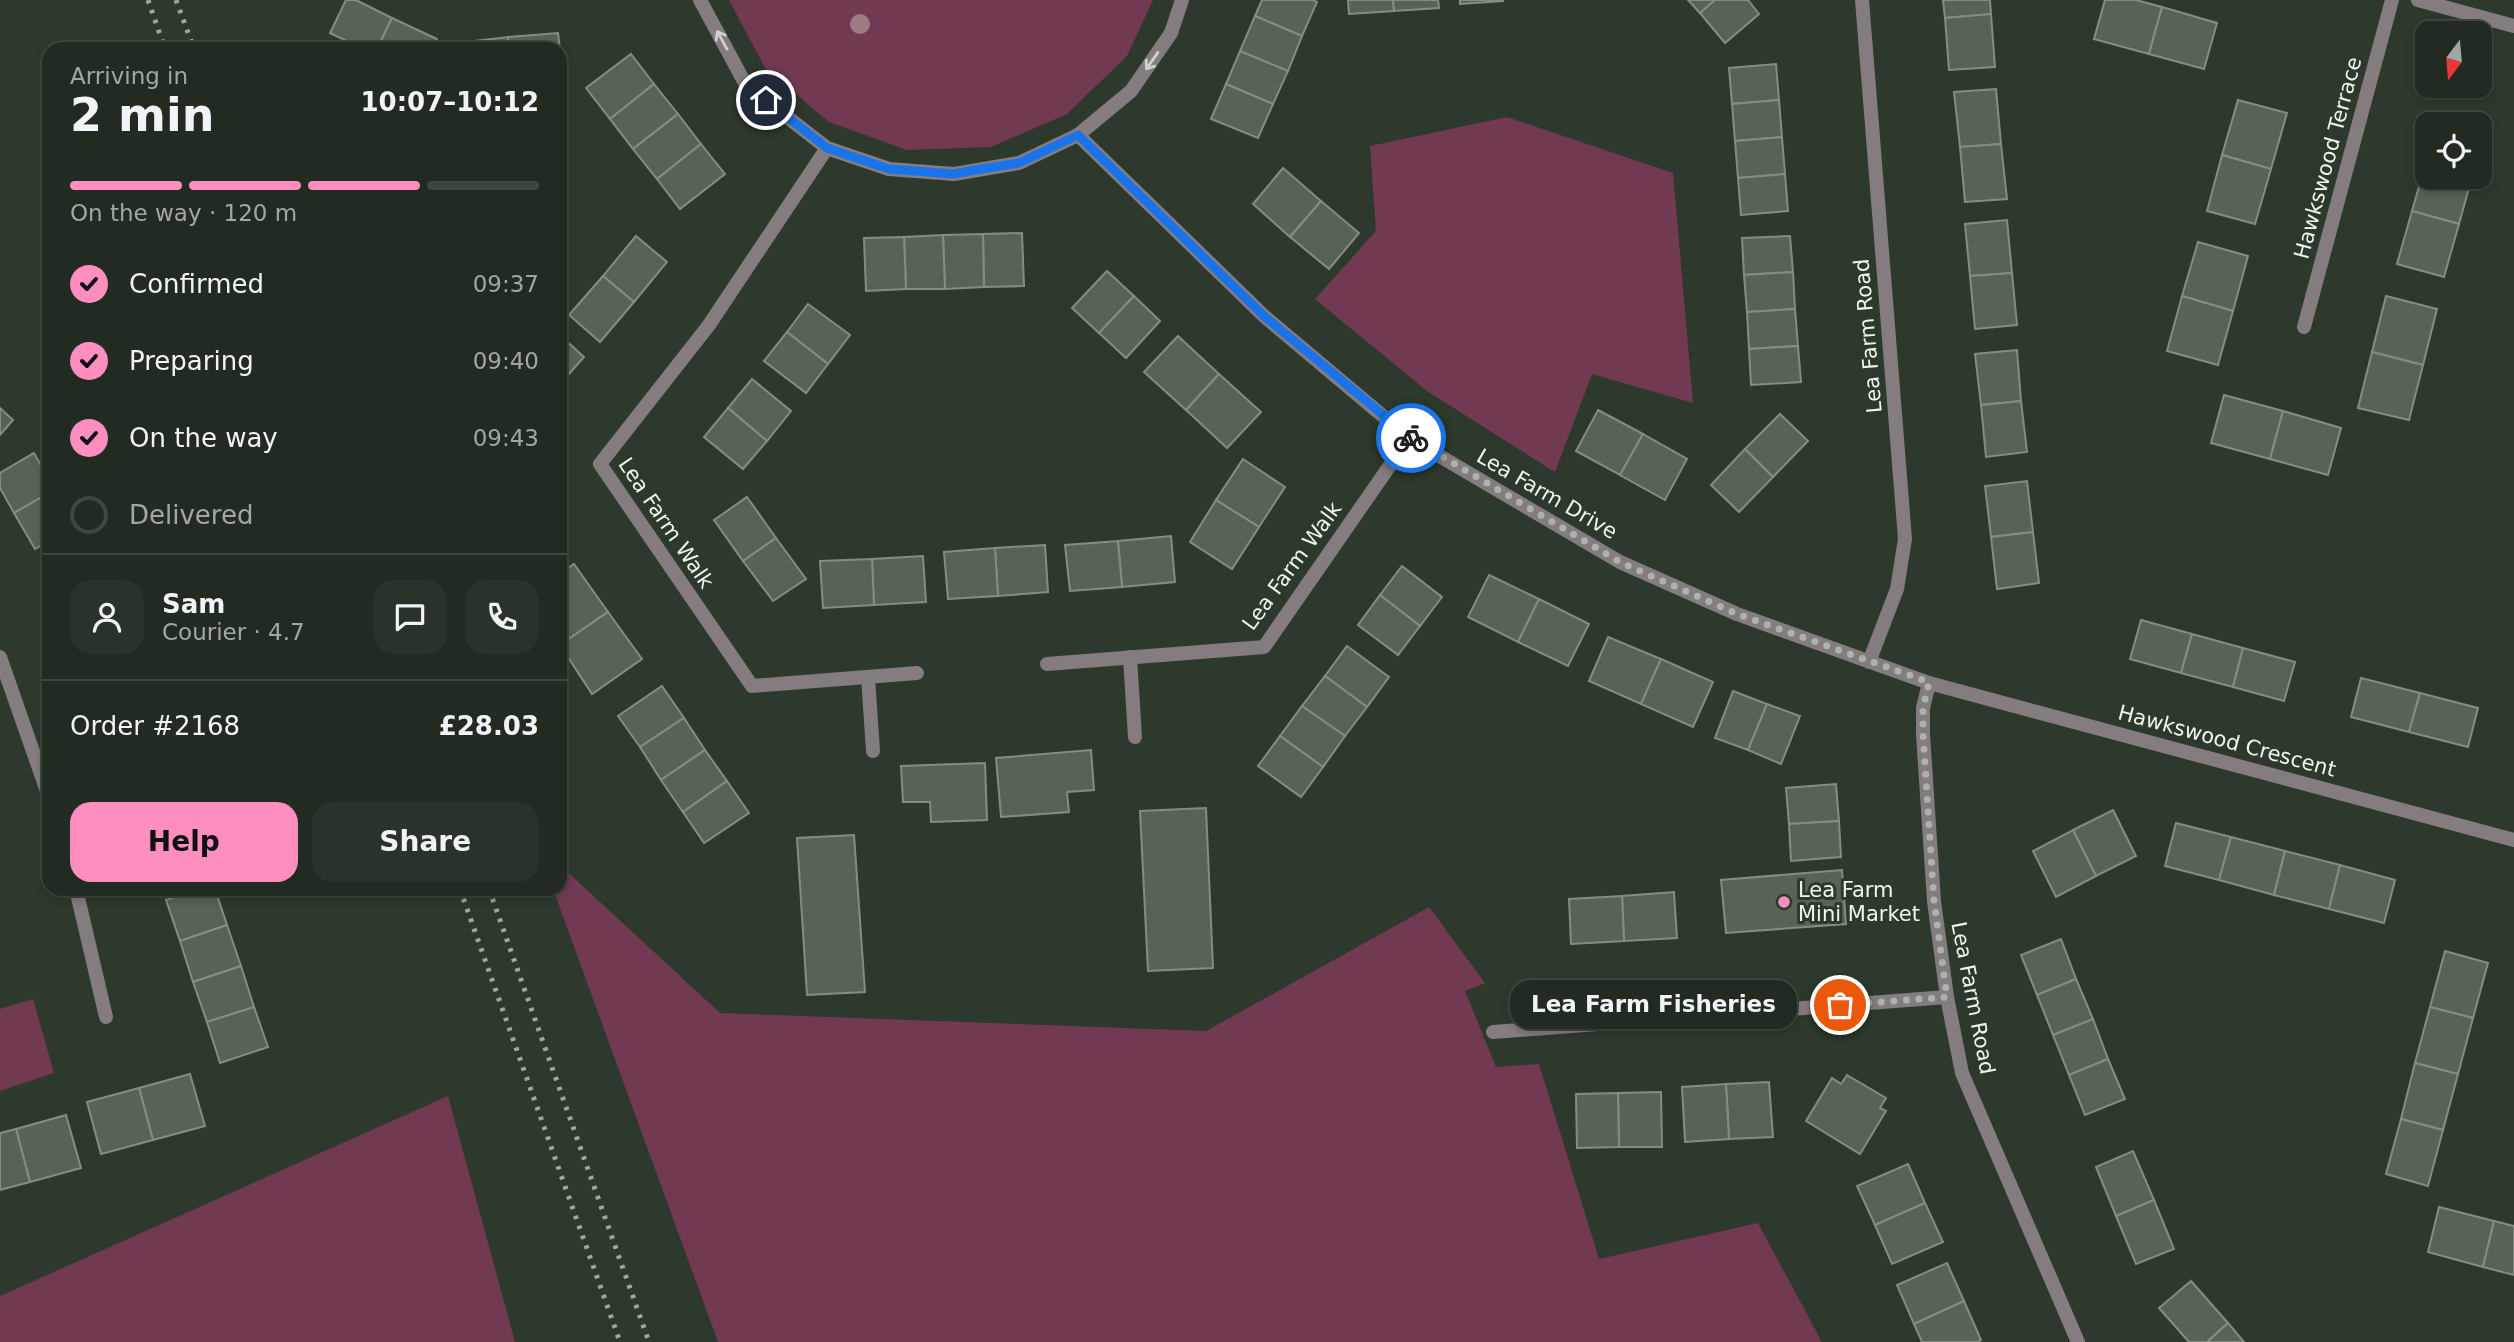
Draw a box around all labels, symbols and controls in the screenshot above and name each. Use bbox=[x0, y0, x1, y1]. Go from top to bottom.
north arrow bbox=[2415, 21, 2492, 98]
map controls bbox=[2415, 21, 2492, 189]
one-way arrow bbox=[715, 30, 728, 51]
one-way arrow bbox=[1145, 50, 1159, 70]
street label: Hawkswood Terrace bbox=[2289, 54, 2367, 262]
text: Arriving in bbox=[70, 63, 188, 89]
pin bbox=[736, 70, 796, 130]
icon: home bbox=[747, 81, 785, 119]
text: 10:07–10:12 bbox=[360, 87, 539, 117]
text: 2 min bbox=[70, 88, 214, 142]
button: locate bbox=[2415, 112, 2492, 189]
text: On the way · 120 m bbox=[70, 200, 297, 226]
street label: Lea Farm Road bbox=[1849, 258, 1887, 414]
icon: check bbox=[70, 265, 108, 303]
text: Confirmed bbox=[129, 269, 264, 299]
text: 09:37 bbox=[473, 271, 539, 297]
icon: check bbox=[70, 342, 108, 380]
text: Preparing bbox=[129, 346, 254, 376]
text: 09:40 bbox=[473, 348, 539, 374]
courier bbox=[1376, 403, 1446, 473]
icon: check bbox=[70, 419, 108, 457]
icon: bike bbox=[1392, 419, 1430, 457]
text: On the way bbox=[129, 423, 278, 453]
text: 09:43 bbox=[473, 425, 539, 451]
street label: Lea Farm Drive bbox=[1472, 444, 1622, 544]
street label: Lea Farm Walk bbox=[613, 453, 719, 594]
street label: Lea Farm Walk bbox=[1237, 497, 1347, 635]
text: Delivered bbox=[129, 500, 253, 530]
button: person bbox=[70, 580, 144, 654]
button: chat bbox=[373, 580, 447, 654]
button: phone bbox=[465, 580, 539, 654]
text: Sam bbox=[162, 589, 225, 619]
text: Courier · 4.7 bbox=[162, 619, 305, 645]
street label: Hawkswood Crescent bbox=[2115, 700, 2339, 782]
text: Order #2168 bbox=[70, 711, 240, 741]
text: £28.03 bbox=[439, 711, 539, 741]
button: Help bbox=[70, 802, 298, 882]
button: Share bbox=[312, 802, 539, 882]
place label: Lea Farm Mini Market bbox=[1798, 878, 1920, 926]
marker: Lea Farm Mini Market bbox=[1776, 894, 1792, 910]
street label: Lea Farm Road bbox=[1946, 920, 2000, 1076]
pin bbox=[1810, 975, 1870, 1035]
callout: Lea Farm Fisheries bbox=[1511, 981, 1798, 1030]
icon: bag bbox=[1821, 986, 1859, 1024]
text: Lea Farm Fisheries bbox=[1531, 991, 1776, 1017]

